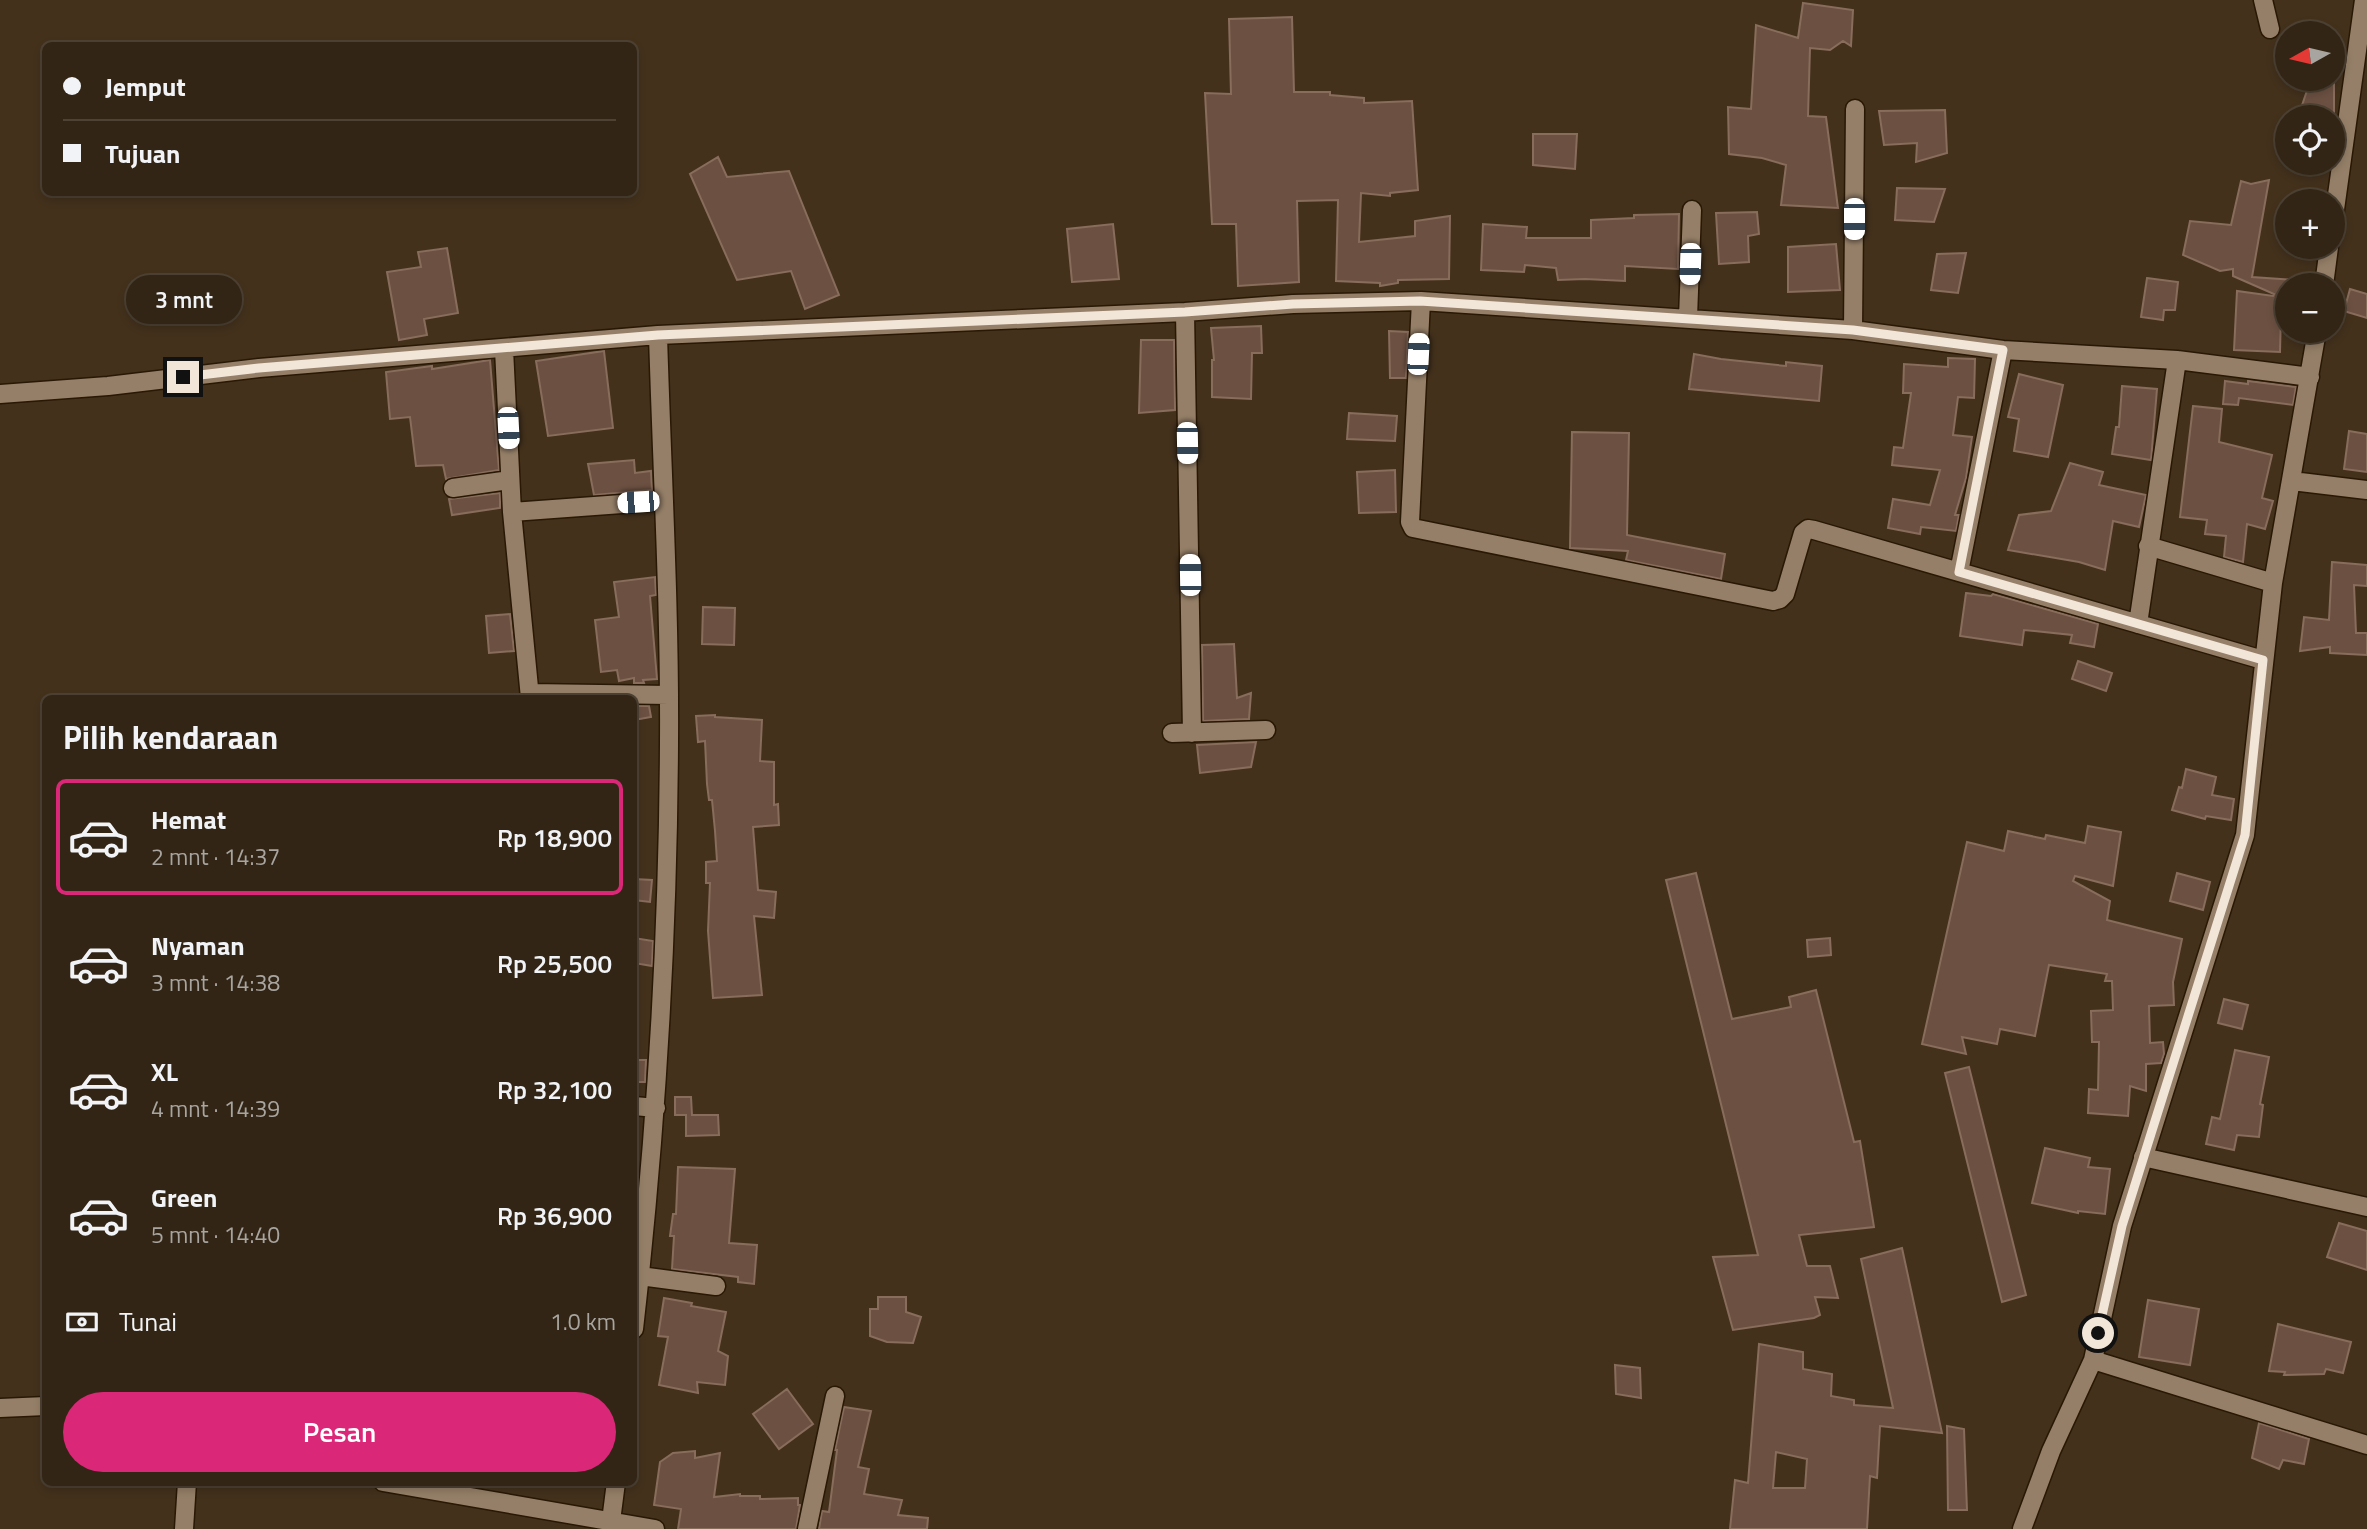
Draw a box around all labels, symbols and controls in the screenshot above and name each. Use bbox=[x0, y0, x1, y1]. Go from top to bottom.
north arrow bbox=[2275, 21, 2345, 91]
map controls bbox=[2275, 21, 2345, 343]
text: Jemput bbox=[105, 67, 186, 106]
button: locate bbox=[2275, 105, 2345, 175]
text: Tujuan bbox=[105, 134, 180, 173]
button: + bbox=[2275, 189, 2345, 259]
car bbox=[1844, 198, 1865, 240]
car bbox=[1679, 243, 1702, 285]
button: − bbox=[2275, 273, 2345, 343]
callout: 3 mnt bbox=[125, 276, 241, 324]
text: 3 mnt bbox=[155, 282, 213, 317]
car bbox=[1407, 332, 1430, 376]
route end bbox=[167, 361, 199, 393]
car bbox=[497, 406, 520, 450]
car bbox=[1177, 422, 1198, 464]
car bbox=[617, 490, 660, 514]
car bbox=[1180, 554, 1201, 596]
text: Pilih kendaraan bbox=[63, 713, 278, 761]
text: Hemat bbox=[151, 800, 226, 839]
icon: car bbox=[67, 806, 130, 869]
text: Rp 18,900 bbox=[497, 818, 612, 857]
text: 2 mnt · 14:37 bbox=[151, 839, 280, 874]
text: Nyaman bbox=[151, 926, 245, 965]
icon: car bbox=[67, 932, 130, 995]
text: Rp 25,500 bbox=[497, 944, 612, 983]
text: 3 mnt · 14:38 bbox=[151, 965, 280, 1000]
text: XL bbox=[151, 1052, 178, 1091]
icon: car bbox=[67, 1058, 130, 1121]
text: Rp 32,100 bbox=[497, 1070, 612, 1109]
text: 4 mnt · 14:39 bbox=[151, 1091, 280, 1126]
text: Green bbox=[151, 1178, 217, 1217]
icon: car bbox=[67, 1184, 130, 1247]
text: Rp 36,900 bbox=[497, 1196, 612, 1235]
text: 5 mnt · 14:40 bbox=[151, 1217, 280, 1252]
text: Tunai bbox=[119, 1302, 177, 1341]
icon: cash bbox=[63, 1303, 101, 1341]
text: 1.0 km bbox=[550, 1304, 616, 1339]
route start bbox=[2082, 1317, 2114, 1349]
button: Pesan bbox=[63, 1392, 616, 1472]

